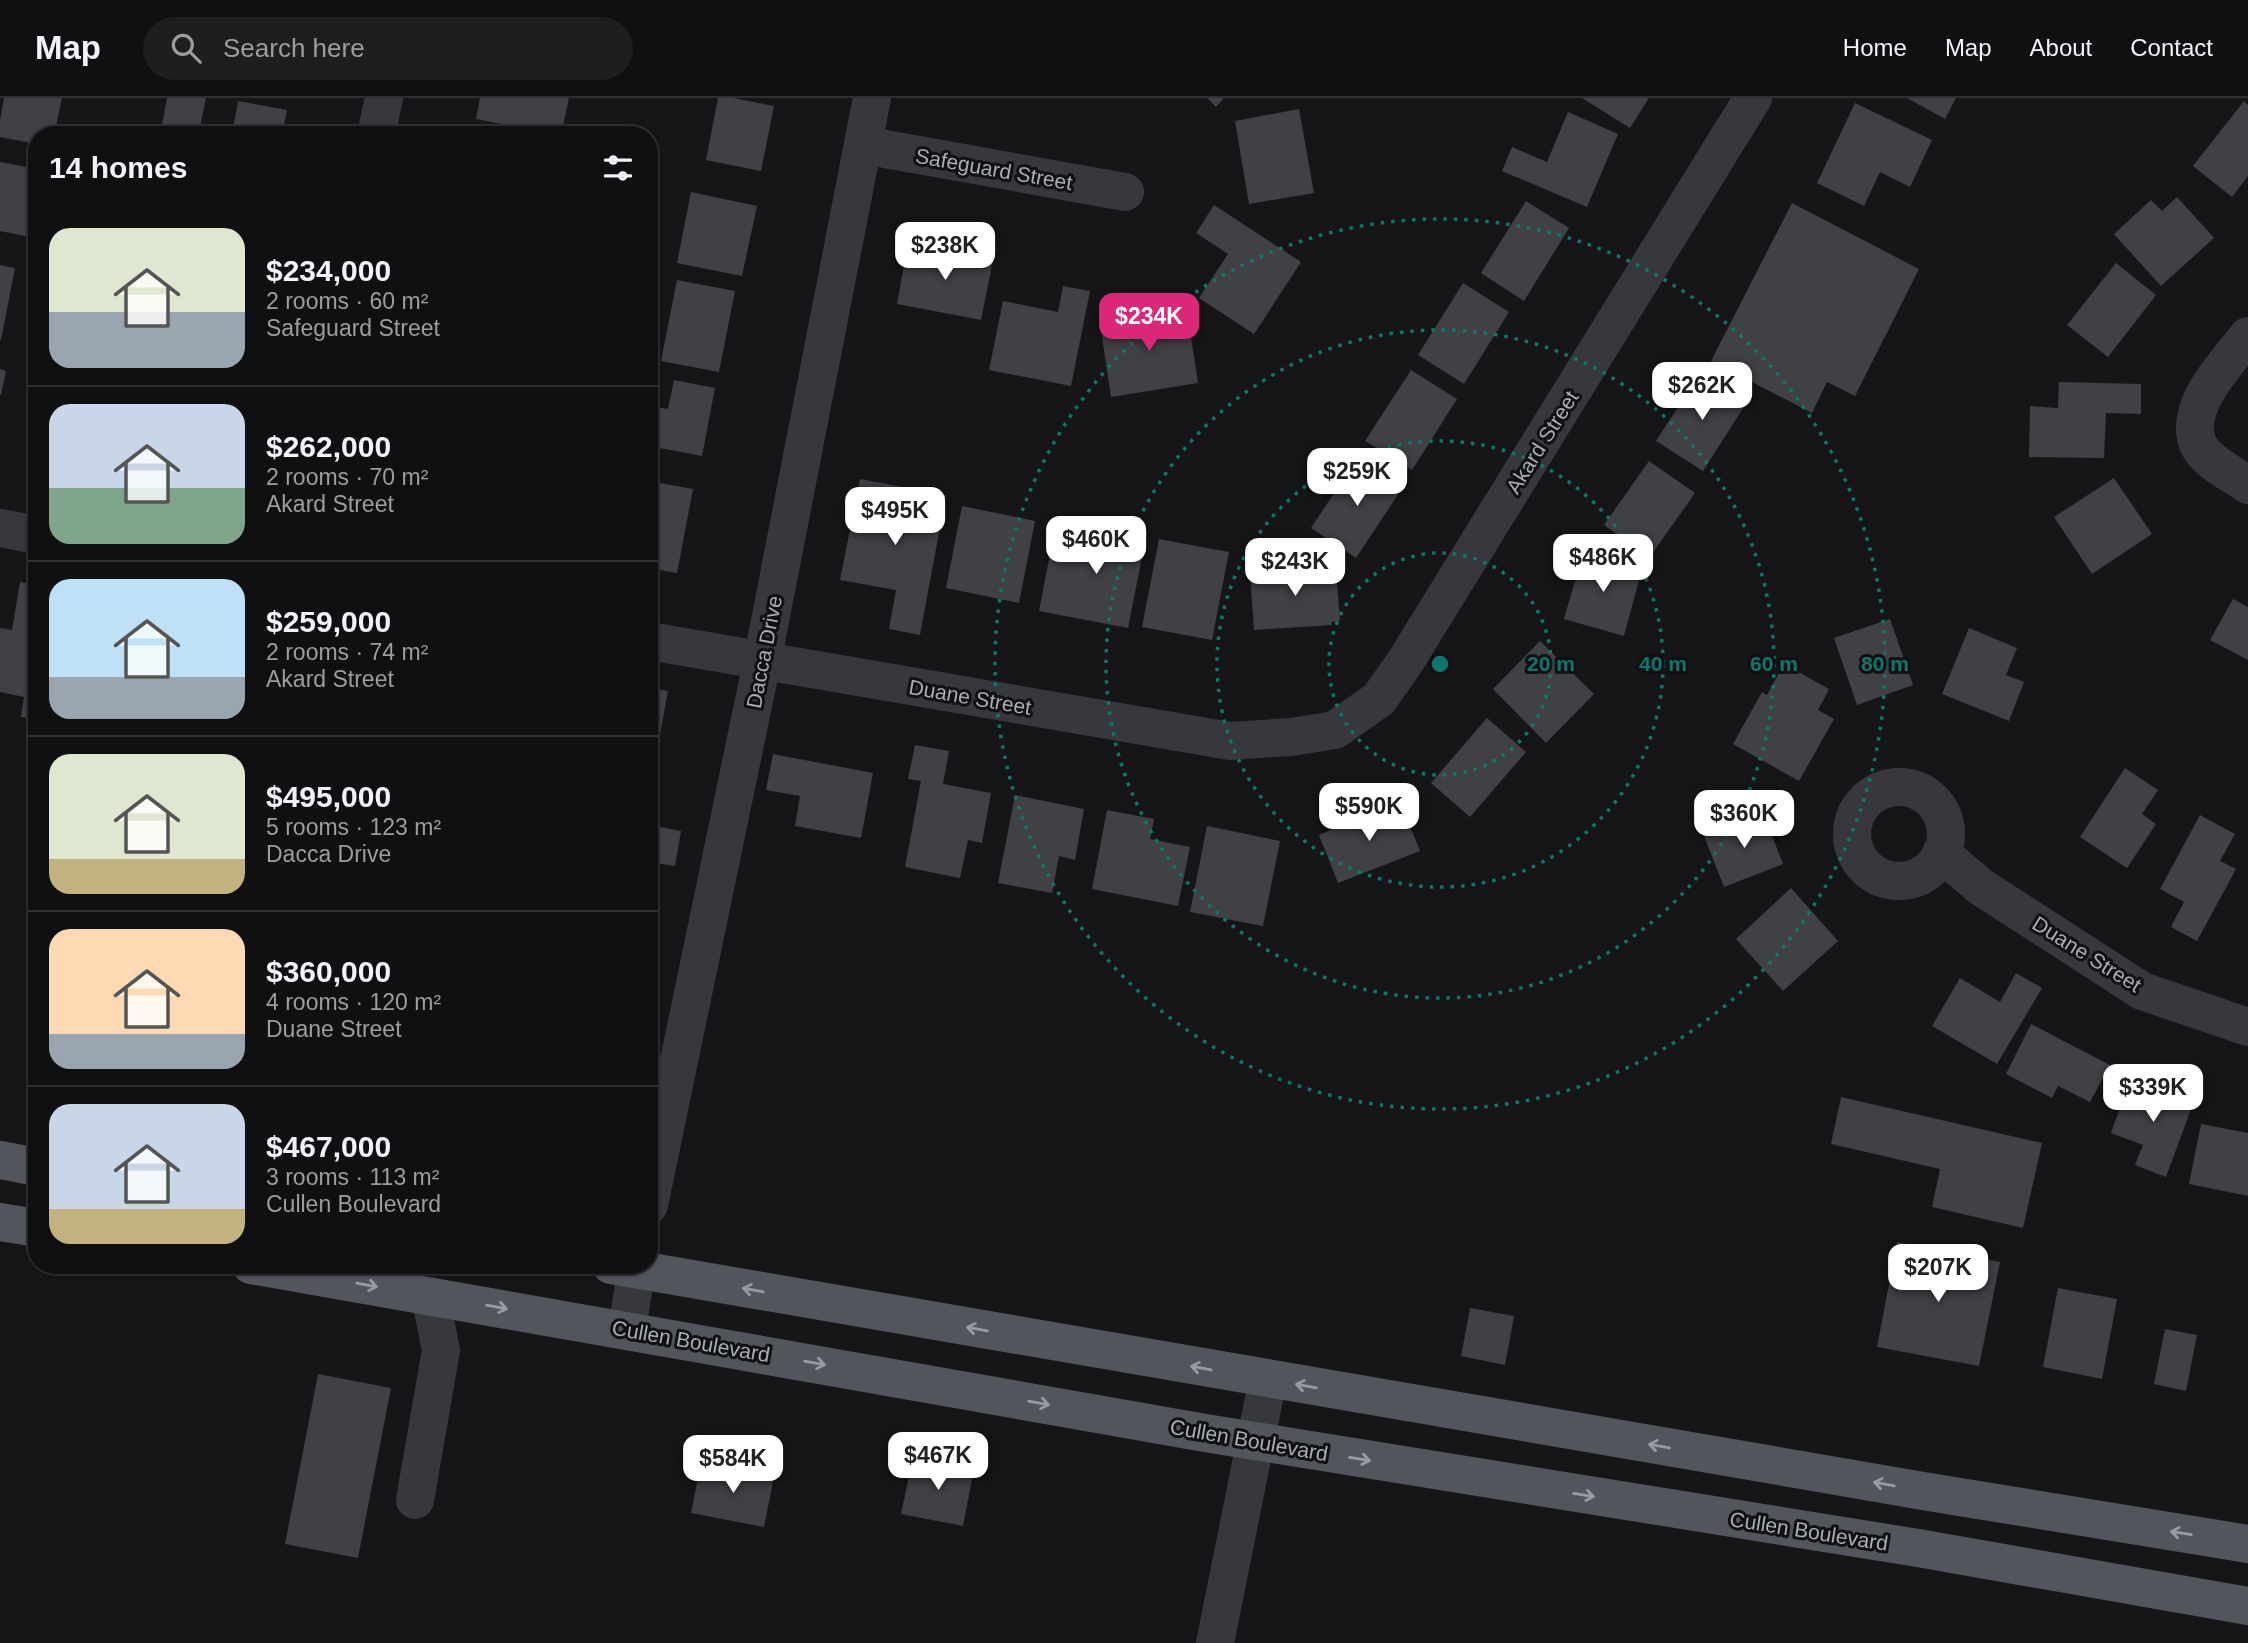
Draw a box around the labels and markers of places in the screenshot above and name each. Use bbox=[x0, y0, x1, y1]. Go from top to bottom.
pin: $238K bbox=[896, 222, 994, 282]
pin: $234K bbox=[1100, 294, 1198, 353]
pin: $262K bbox=[1653, 362, 1751, 422]
pin: $259K bbox=[1308, 448, 1406, 508]
pin: $495K bbox=[846, 488, 944, 547]
pin: $460K bbox=[1047, 517, 1145, 576]
pin: $486K bbox=[1554, 534, 1652, 594]
pin: $243K bbox=[1246, 538, 1344, 598]
centre of rings bbox=[1428, 652, 1452, 676]
pin: $590K bbox=[1320, 784, 1418, 843]
pin: $360K bbox=[1695, 790, 1793, 850]
pin: $339K bbox=[2104, 1065, 2202, 1124]
pin: $207K bbox=[1889, 1244, 1987, 1304]
pin: $467K bbox=[889, 1432, 987, 1492]
pin: $584K bbox=[684, 1436, 782, 1495]

